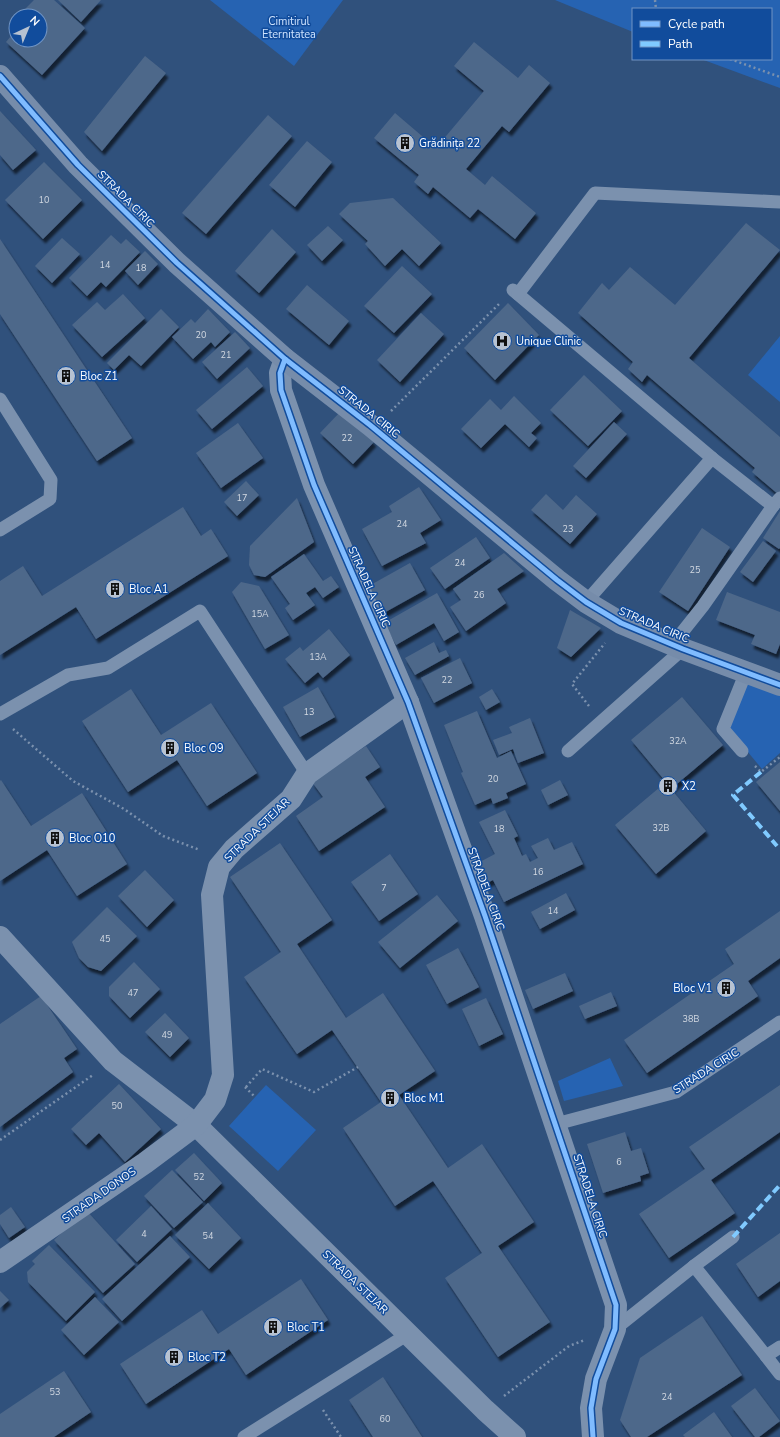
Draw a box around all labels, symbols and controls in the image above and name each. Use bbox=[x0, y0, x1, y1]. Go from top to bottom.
north arrow bbox=[8, 8, 48, 48]
legend bbox=[632, 8, 772, 60]
text: N bbox=[26, 13, 43, 29]
park label: Cimitirul Eternitatea bbox=[262, 14, 316, 42]
text: Cycle path bbox=[668, 16, 725, 32]
text: Path bbox=[668, 36, 693, 52]
building icon: Grădinița 22 bbox=[394, 132, 416, 154]
place label: Grădinița 22 bbox=[419, 136, 480, 151]
street label: STRADA CIRIC bbox=[94, 167, 158, 231]
house number: 10 bbox=[39, 194, 49, 206]
house number: 14 bbox=[100, 259, 111, 271]
house number: 18 bbox=[136, 262, 146, 274]
house number: 20 bbox=[196, 329, 206, 341]
hospital icon: Unique Clinic bbox=[491, 330, 513, 352]
place label: Unique Clinic bbox=[516, 334, 581, 349]
house number: 21 bbox=[221, 349, 231, 361]
building icon: Bloc Z1 bbox=[55, 365, 77, 387]
place label: Bloc Z1 bbox=[80, 369, 118, 384]
street label: STRADA CIRIC bbox=[335, 383, 403, 441]
house number: 22 bbox=[342, 432, 352, 444]
house number: 17 bbox=[237, 492, 247, 504]
house number: 24 bbox=[397, 518, 408, 530]
house number: 23 bbox=[563, 523, 573, 535]
street label: STRADELA CIRIC bbox=[344, 544, 394, 630]
house number: 24 bbox=[455, 557, 466, 569]
house number: 25 bbox=[690, 564, 700, 576]
building icon: Bloc A1 bbox=[104, 578, 126, 600]
place label: Bloc A1 bbox=[129, 582, 168, 597]
house number: 26 bbox=[474, 589, 484, 601]
street label: STRADA CIRIC bbox=[616, 603, 692, 647]
house number: 15A bbox=[251, 608, 269, 620]
house number: 13A bbox=[309, 651, 327, 663]
house number: 22 bbox=[442, 674, 452, 686]
house number: 13 bbox=[304, 706, 314, 718]
house number: 32A bbox=[669, 735, 687, 747]
building icon: Bloc O9 bbox=[159, 737, 181, 759]
place label: Bloc O9 bbox=[184, 741, 224, 756]
house number: 20 bbox=[488, 773, 498, 785]
building icon: X2 bbox=[657, 775, 679, 797]
place label: X2 bbox=[682, 779, 696, 794]
street label: STRADA STEJAR bbox=[221, 794, 294, 865]
house number: 32B bbox=[653, 822, 669, 834]
house number: 18 bbox=[494, 823, 504, 835]
building icon: Bloc O10 bbox=[44, 827, 66, 849]
place label: Bloc O10 bbox=[69, 831, 116, 846]
street label: STRADELA CIRIC bbox=[464, 845, 508, 933]
house number: 16 bbox=[533, 866, 543, 878]
house number: 7 bbox=[381, 882, 387, 894]
house number: 14 bbox=[548, 905, 559, 917]
house number: 45 bbox=[100, 933, 110, 945]
building icon: Bloc V1 bbox=[715, 977, 737, 999]
place label: Bloc V1 bbox=[673, 981, 712, 996]
house number: 47 bbox=[128, 987, 138, 999]
house number: 38B bbox=[683, 1013, 699, 1025]
house number: 49 bbox=[162, 1029, 172, 1041]
street label: STRADA CIRIC bbox=[670, 1045, 742, 1097]
building icon: Bloc M1 bbox=[379, 1087, 401, 1109]
place label: Bloc M1 bbox=[404, 1091, 445, 1106]
house number: 50 bbox=[112, 1100, 122, 1112]
street label: STRADELA CIRIC bbox=[569, 1152, 611, 1240]
house number: 6 bbox=[616, 1156, 622, 1168]
street label: STRADA DONOS bbox=[59, 1164, 139, 1226]
house number: 52 bbox=[194, 1171, 204, 1183]
house number: 4 bbox=[141, 1228, 147, 1240]
house number: 54 bbox=[203, 1230, 214, 1242]
street label: STRADA STEJAR bbox=[319, 1247, 392, 1318]
building icon: Bloc T1 bbox=[262, 1316, 284, 1338]
place label: Bloc T1 bbox=[287, 1320, 325, 1335]
building icon: Bloc T2 bbox=[163, 1346, 185, 1368]
place label: Bloc T2 bbox=[188, 1350, 226, 1365]
house number: 53 bbox=[50, 1386, 60, 1398]
house number: 24 bbox=[662, 1391, 673, 1403]
house number: 60 bbox=[380, 1413, 390, 1425]

